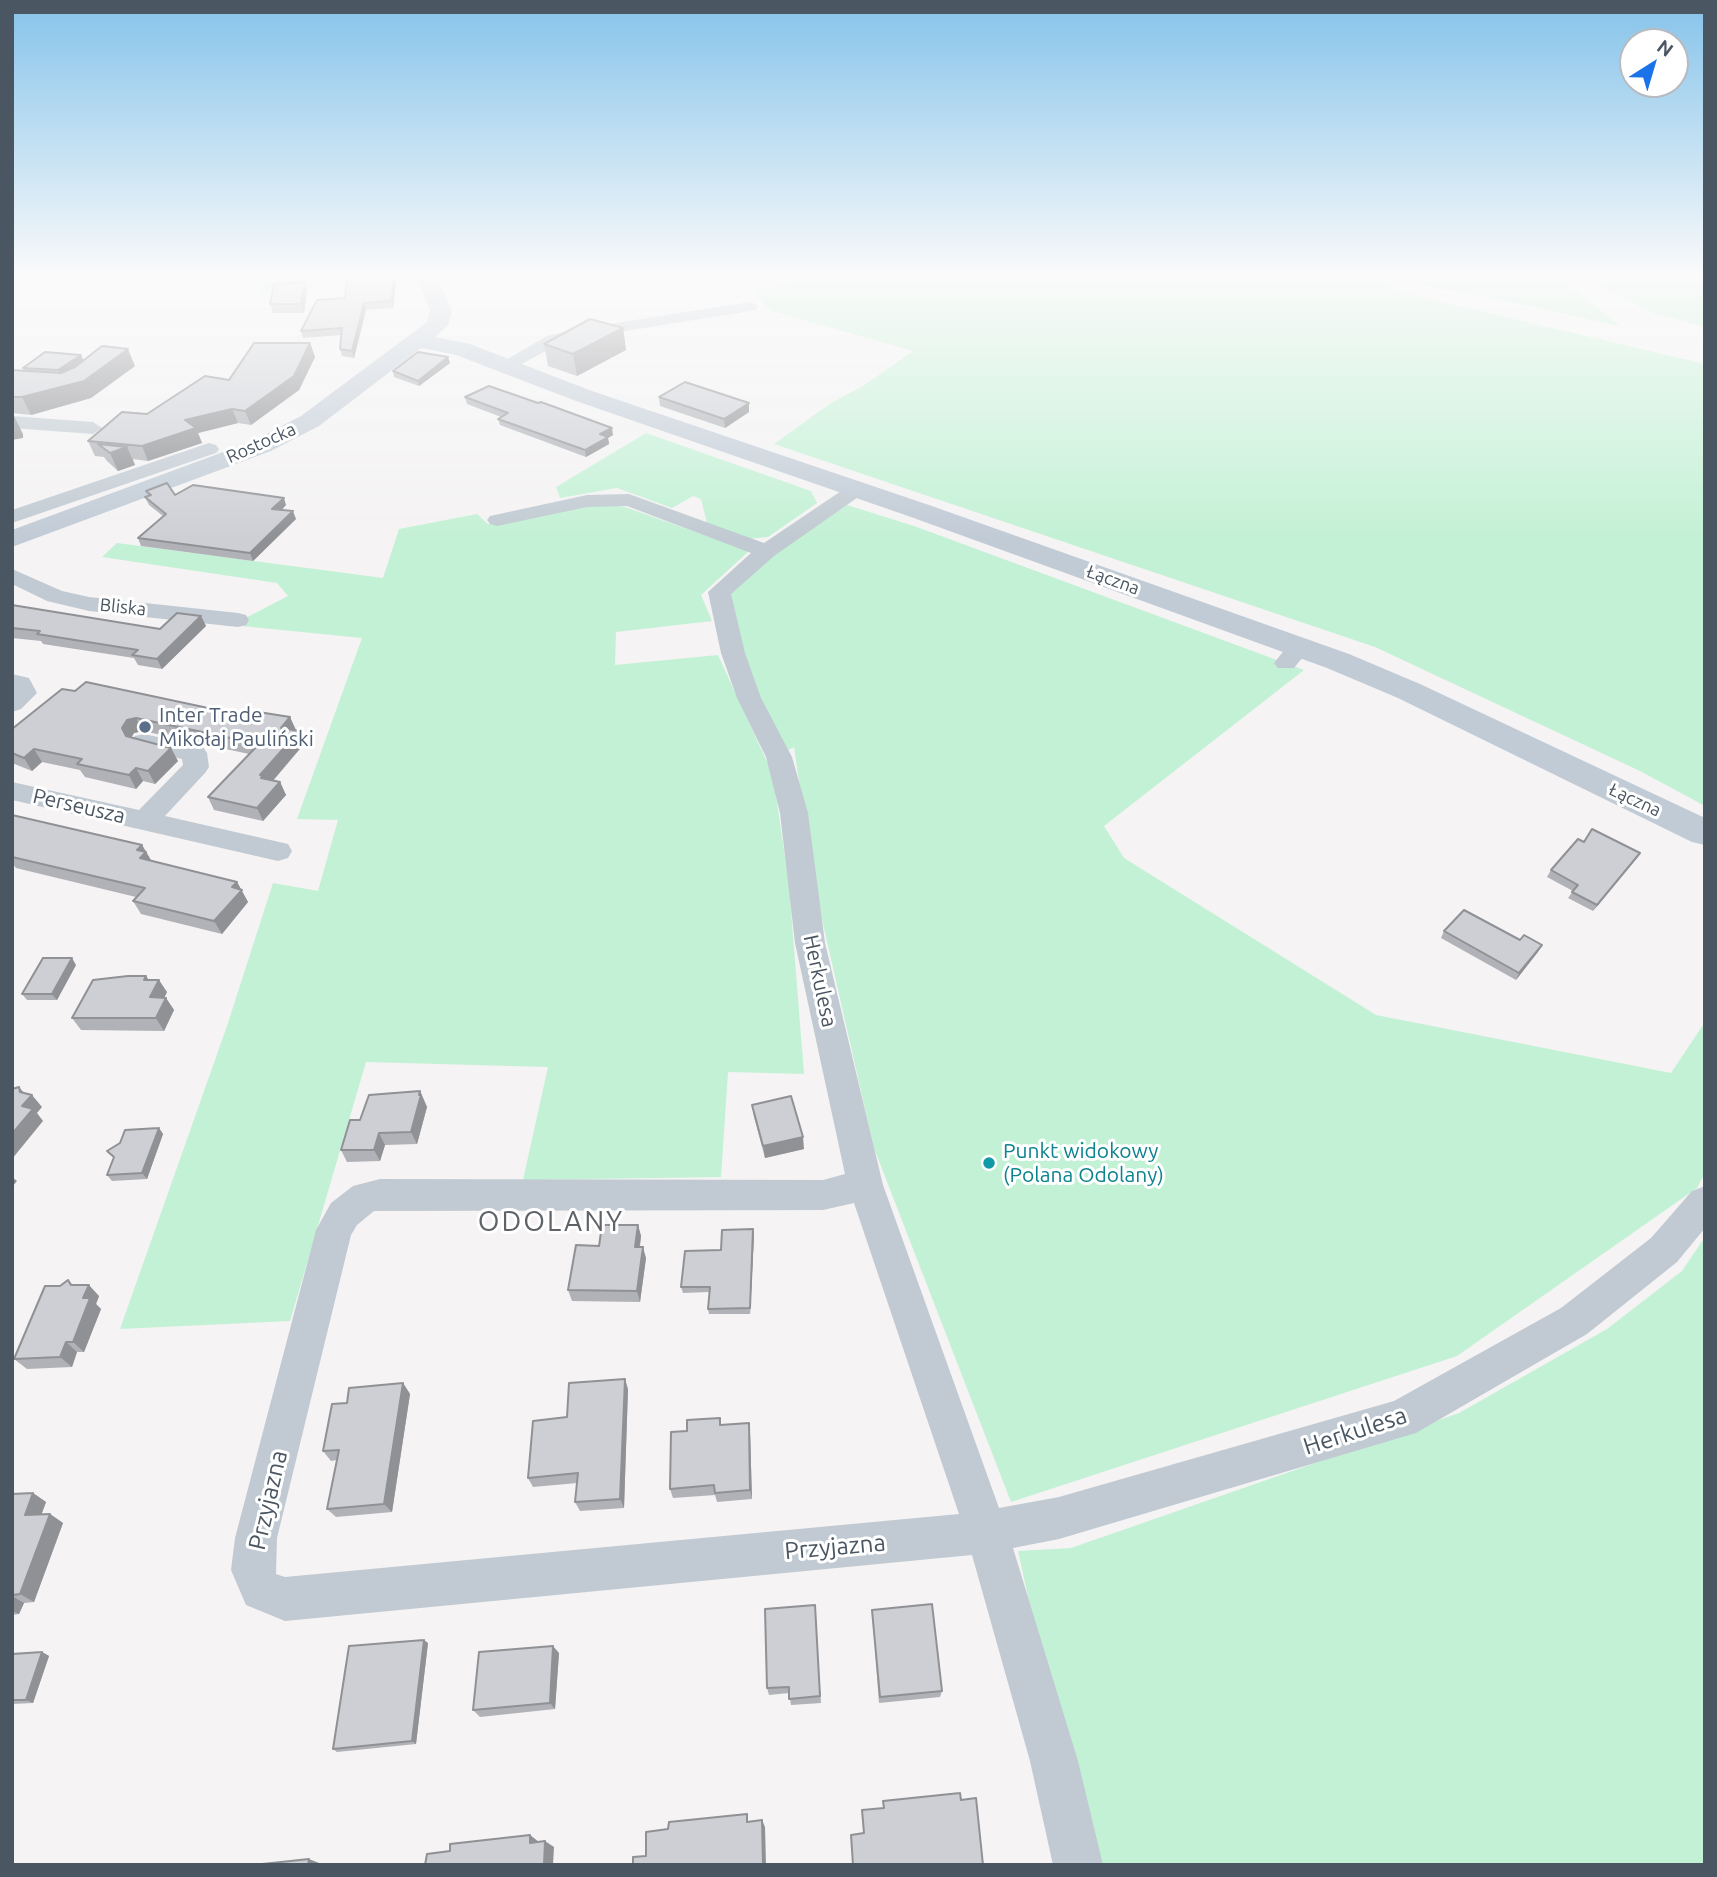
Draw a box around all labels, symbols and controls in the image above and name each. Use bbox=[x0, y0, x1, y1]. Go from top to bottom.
north arrow bbox=[1619, 28, 1689, 98]
text: N bbox=[1653, 35, 1678, 61]
street label: Rostocka bbox=[223, 418, 299, 468]
street label: Łączna bbox=[1084, 560, 1142, 600]
street label: Bliska bbox=[99, 594, 147, 620]
place label: Inter Trade Mikołaj Pauliński bbox=[159, 702, 314, 752]
marker: Inter Trade Mikołaj Pauliński bbox=[137, 719, 153, 735]
street label: Łączna bbox=[1606, 779, 1664, 821]
street label: Perseusza bbox=[30, 783, 128, 829]
street label: Herkulesa bbox=[798, 933, 842, 1029]
place label: Punkt widokowy (Polana Odolany) bbox=[1003, 1138, 1164, 1188]
marker: Punkt widokowy (Polana Odolany) bbox=[981, 1155, 997, 1171]
district label: ODOLANY bbox=[479, 1205, 623, 1239]
street label: Herkulesa bbox=[1300, 1401, 1410, 1461]
street label: Przyjazna bbox=[243, 1447, 293, 1553]
street label: Przyjazna bbox=[783, 1528, 887, 1566]

